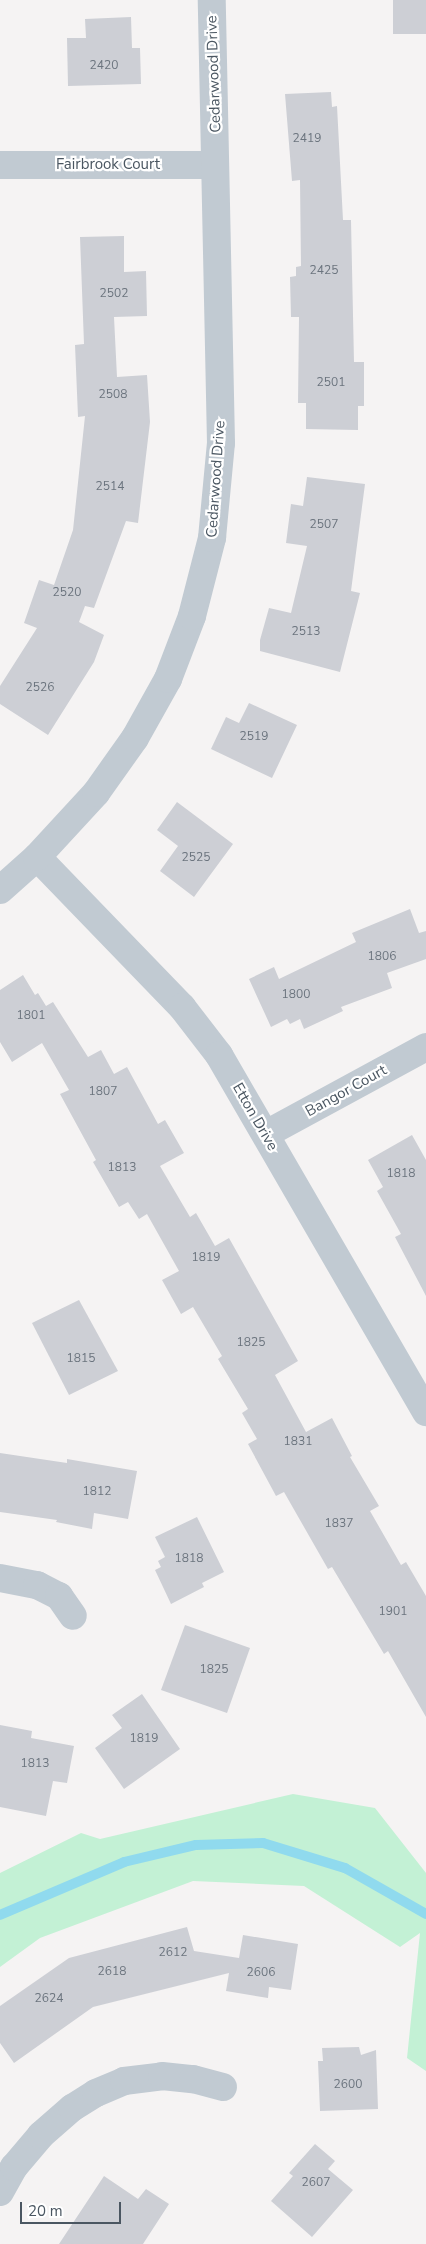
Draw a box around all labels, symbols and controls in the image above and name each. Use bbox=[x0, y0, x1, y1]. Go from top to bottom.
street label: Cedarwood Drive bbox=[203, 15, 225, 133]
house number: 2420 bbox=[90, 59, 118, 73]
house number: 2419 bbox=[293, 132, 321, 146]
street label: Fairbrook Court bbox=[56, 156, 160, 174]
house number: 2425 bbox=[310, 264, 338, 278]
house number: 2502 bbox=[100, 287, 128, 301]
house number: 2501 bbox=[317, 376, 345, 390]
house number: 2508 bbox=[99, 388, 127, 402]
street label: Cedarwood Drive bbox=[203, 420, 229, 538]
house number: 2514 bbox=[96, 480, 124, 494]
house number: 2507 bbox=[310, 518, 338, 532]
house number: 2520 bbox=[53, 586, 81, 600]
house number: 2513 bbox=[292, 625, 320, 639]
house number: 2526 bbox=[26, 681, 54, 695]
house number: 2519 bbox=[240, 730, 268, 744]
house number: 2525 bbox=[182, 851, 210, 865]
house number: 1806 bbox=[368, 950, 396, 964]
house number: 1800 bbox=[282, 988, 310, 1002]
house number: 1801 bbox=[17, 1009, 45, 1023]
street label: Bangor Court bbox=[302, 1061, 390, 1121]
street label: Etton Drive bbox=[228, 1080, 282, 1154]
house number: 1807 bbox=[89, 1085, 117, 1099]
house number: 1813 bbox=[108, 1161, 136, 1175]
house number: 1818 bbox=[387, 1167, 415, 1181]
house number: 1819 bbox=[192, 1251, 220, 1265]
house number: 1825 bbox=[237, 1336, 265, 1350]
house number: 1815 bbox=[67, 1352, 95, 1366]
house number: 1831 bbox=[284, 1435, 312, 1449]
house number: 1812 bbox=[83, 1485, 111, 1499]
house number: 1837 bbox=[325, 1517, 353, 1531]
house number: 1818 bbox=[175, 1552, 203, 1566]
house number: 1901 bbox=[379, 1605, 407, 1619]
house number: 1825 bbox=[200, 1663, 228, 1677]
house number: 1819 bbox=[130, 1732, 158, 1746]
house number: 1813 bbox=[21, 1757, 49, 1771]
house number: 2612 bbox=[159, 1946, 187, 1960]
house number: 2618 bbox=[98, 1965, 126, 1979]
house number: 2606 bbox=[247, 1966, 275, 1980]
house number: 2624 bbox=[35, 1992, 63, 2006]
house number: 2600 bbox=[334, 2078, 362, 2092]
house number: 2607 bbox=[302, 2176, 330, 2190]
scale bar bbox=[22, 2192, 124, 2224]
text: 20 m bbox=[28, 2201, 63, 2221]

